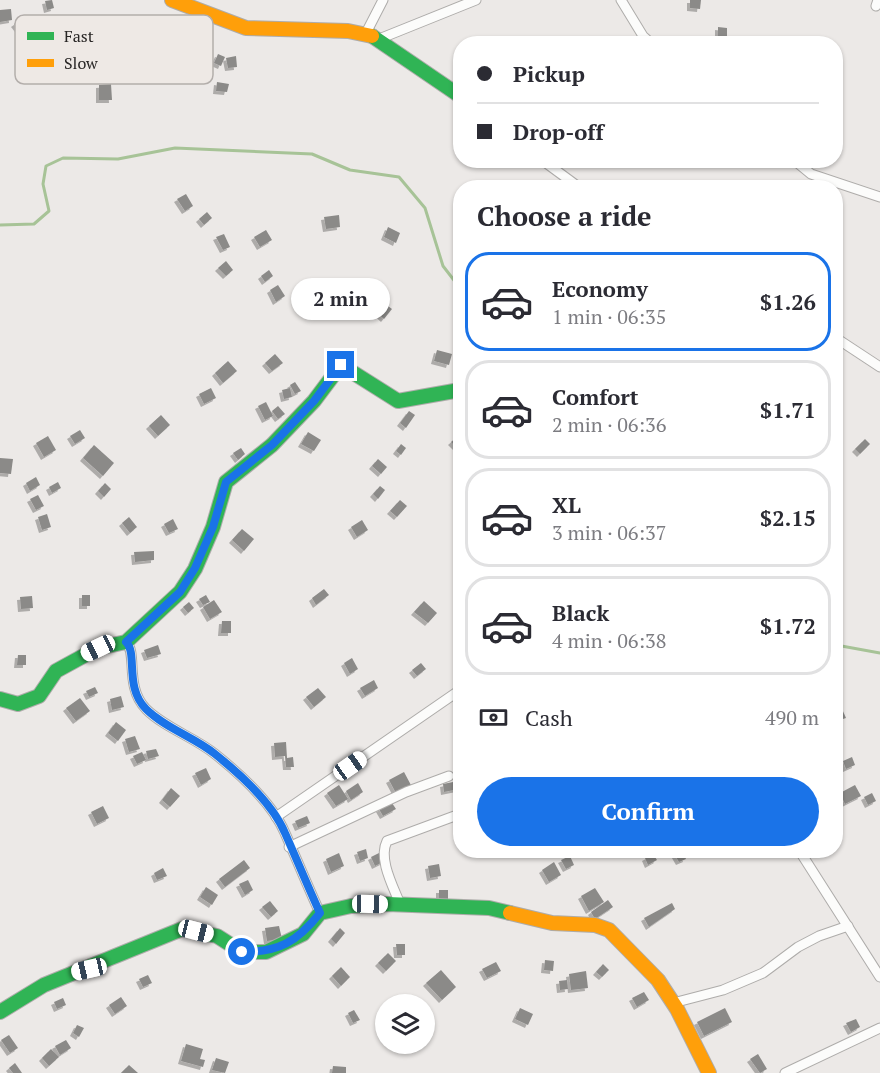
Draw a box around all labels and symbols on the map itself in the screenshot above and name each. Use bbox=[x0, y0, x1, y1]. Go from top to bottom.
legend bbox=[15, 15, 213, 84]
text: Fast bbox=[64, 25, 94, 47]
text: Slow bbox=[64, 52, 98, 74]
callout: 2 min bbox=[292, 278, 391, 320]
route end bbox=[327, 351, 354, 378]
car bbox=[78, 632, 118, 664]
car bbox=[330, 748, 370, 784]
car bbox=[352, 895, 388, 913]
car bbox=[176, 918, 216, 944]
route start bbox=[228, 938, 255, 965]
car bbox=[69, 956, 109, 982]

